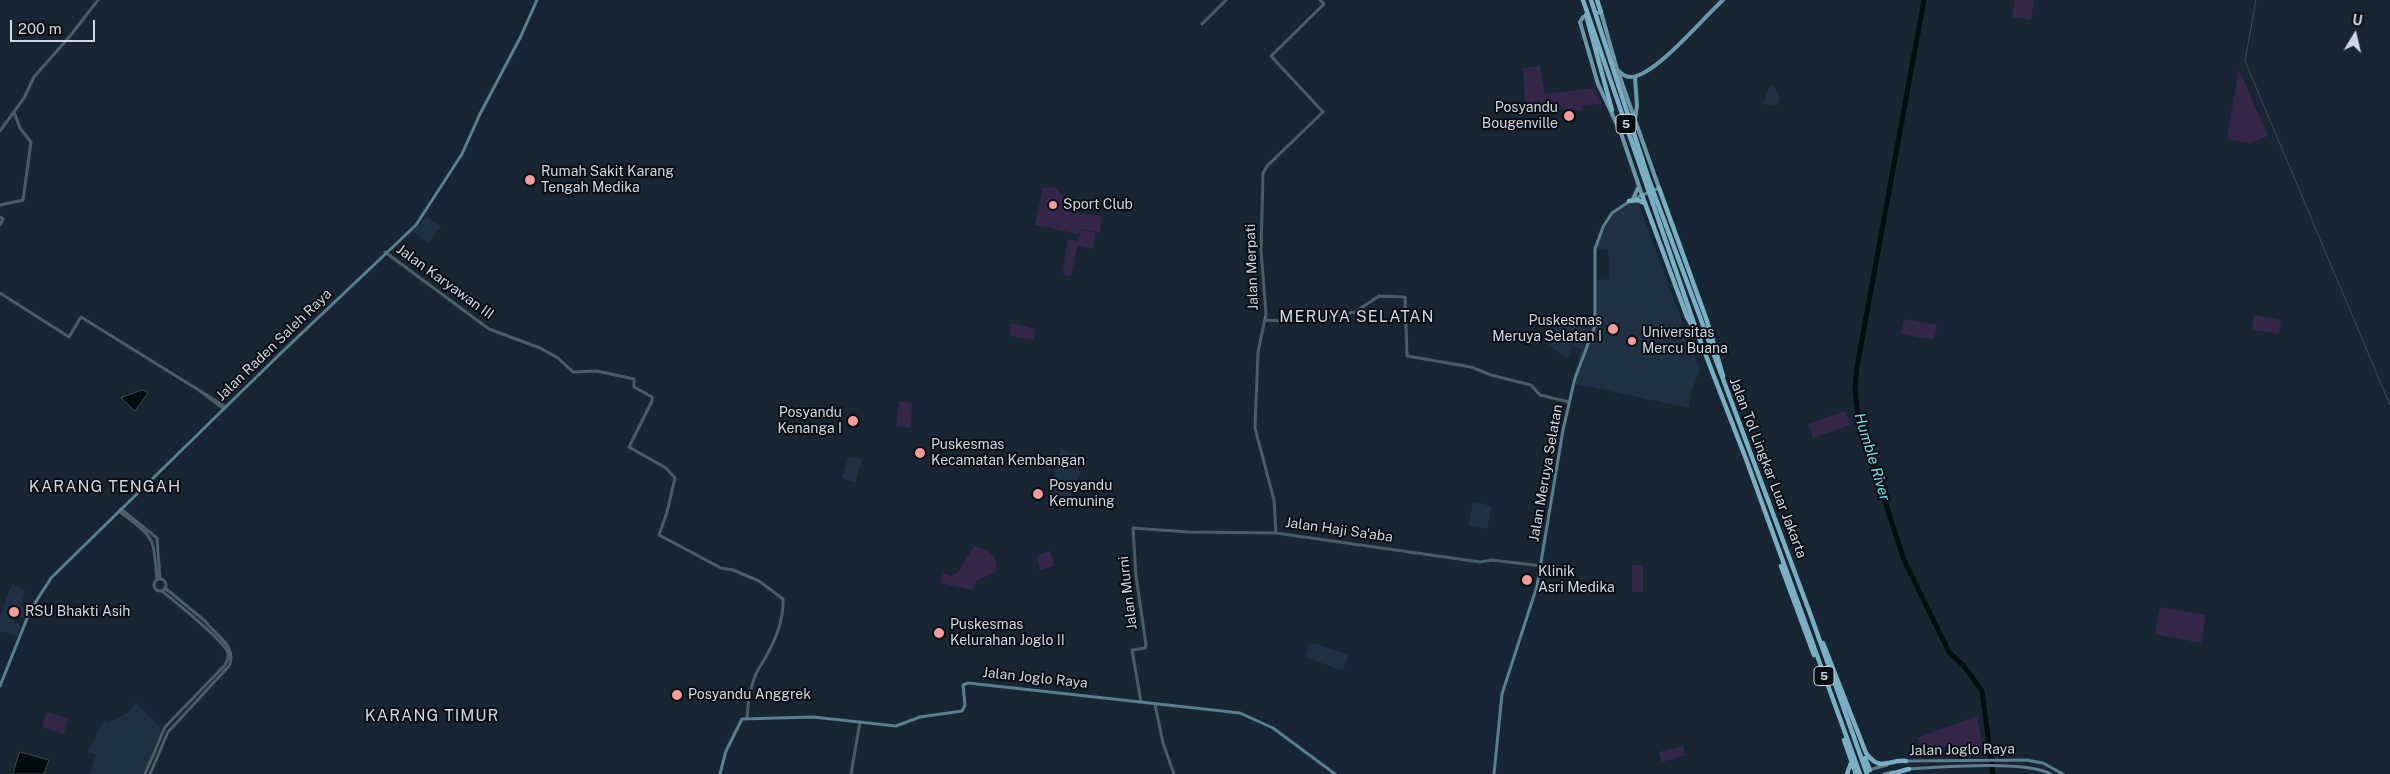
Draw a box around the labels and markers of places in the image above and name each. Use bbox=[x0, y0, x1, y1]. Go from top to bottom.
place label: Posyandu Bougenville bbox=[1482, 100, 1558, 132]
marker: Posyandu Bougenville bbox=[1562, 109, 1576, 123]
place label: Rumah Sakit Karang Tengah Medika bbox=[541, 164, 674, 196]
marker: Rumah Sakit Karang Tengah Medika bbox=[523, 173, 537, 187]
place label: Sport Club bbox=[1063, 197, 1133, 213]
marker: Sport Club bbox=[1047, 199, 1059, 211]
place label: Puskesmas Meruya Selatan I bbox=[1492, 313, 1602, 346]
marker: Puskesmas Meruya Selatan I bbox=[1606, 322, 1620, 336]
place label: Universitas Mercu Buana bbox=[1642, 325, 1728, 358]
marker: Universitas Mercu Buana bbox=[1626, 335, 1638, 347]
place label: Posyandu Kenanga I bbox=[777, 405, 842, 438]
marker: Posyandu Kenanga I bbox=[846, 414, 860, 428]
place label: Puskesmas Kecamatan Kembangan bbox=[931, 437, 1085, 470]
marker: Puskesmas Kecamatan Kembangan bbox=[913, 446, 927, 460]
place label: Posyandu Kemuning bbox=[1049, 478, 1115, 511]
marker: Posyandu Kemuning bbox=[1031, 487, 1045, 501]
place label: Klinik Asri Medika bbox=[1538, 564, 1615, 596]
marker: Klinik Asri Medika bbox=[1520, 573, 1534, 587]
place label: RSU Bhakti Asih bbox=[25, 604, 130, 620]
marker: RSU Bhakti Asih bbox=[7, 605, 21, 619]
place label: Puskesmas Kelurahan Joglo II bbox=[950, 617, 1065, 650]
marker: Puskesmas Kelurahan Joglo II bbox=[932, 626, 946, 640]
place label: Posyandu Anggrek bbox=[688, 687, 811, 703]
marker: Posyandu Anggrek bbox=[670, 688, 684, 702]

